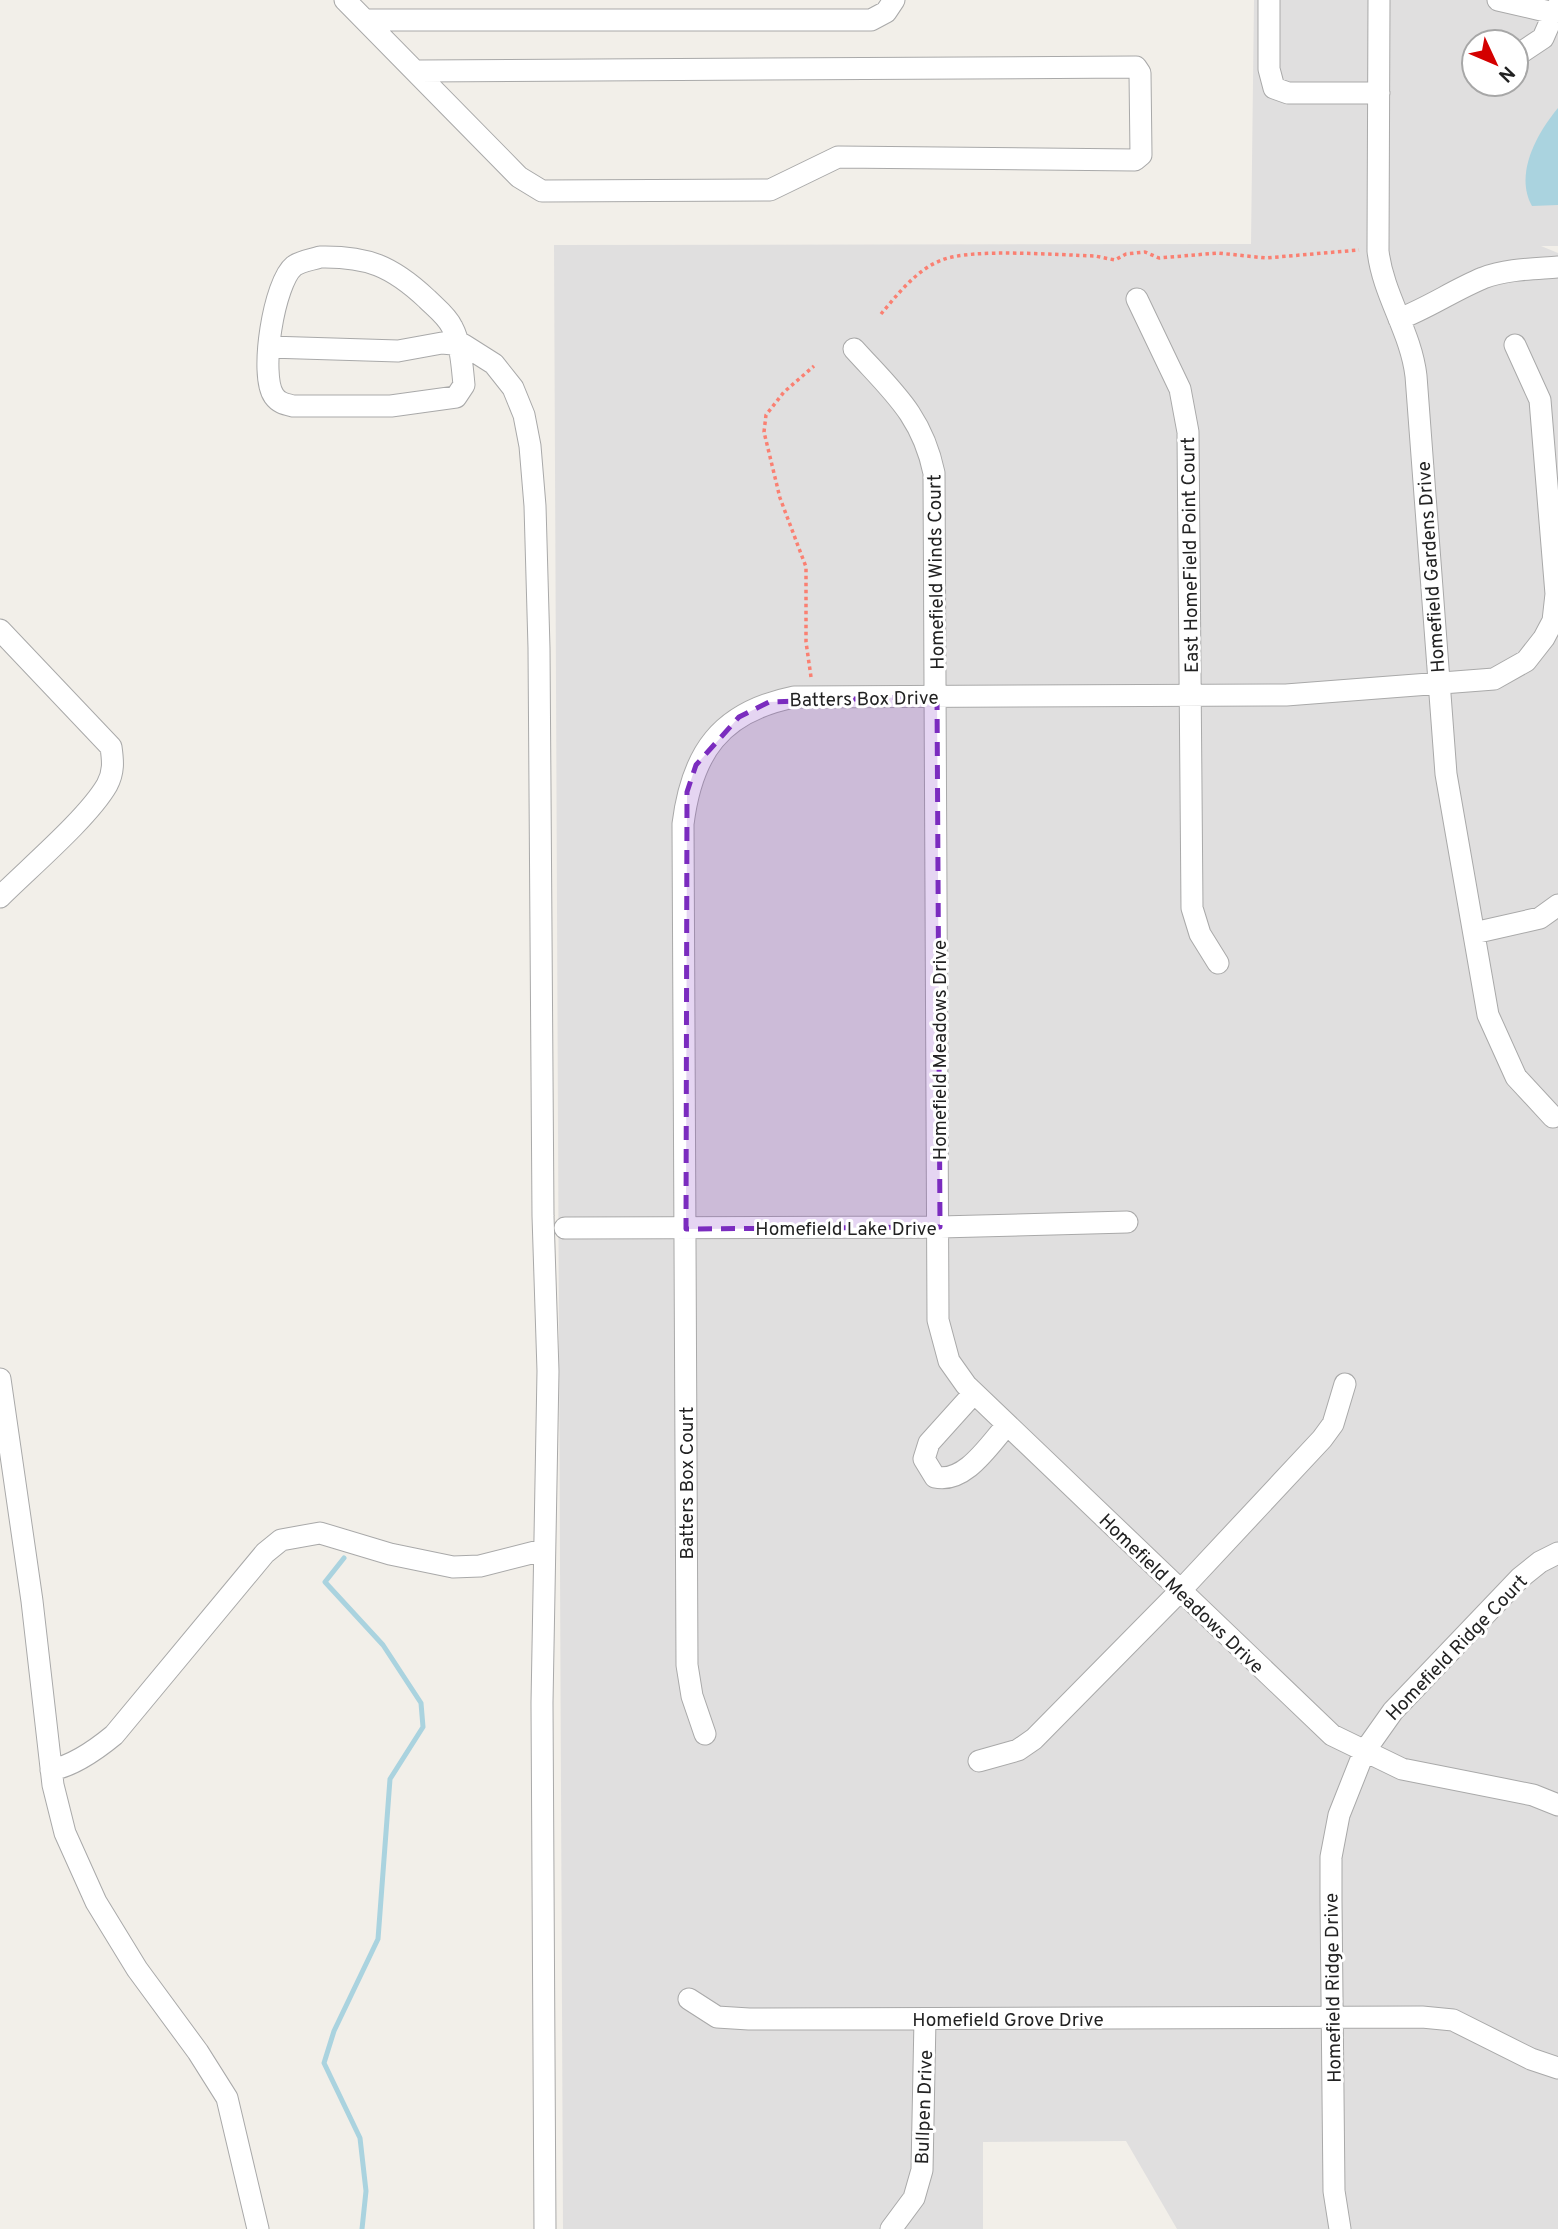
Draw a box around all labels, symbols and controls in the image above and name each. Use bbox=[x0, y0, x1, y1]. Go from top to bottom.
north arrow bbox=[1460, 28, 1530, 98]
text: N bbox=[1492, 60, 1519, 87]
street label: East HomeField Point Court bbox=[1177, 437, 1205, 673]
street label: Homefield Gardens Drive bbox=[1413, 460, 1451, 673]
street label: Homefield Winds Court bbox=[923, 474, 951, 670]
street label: Batters Box Drive bbox=[789, 687, 939, 713]
street label: Homefield Meadows Drive bbox=[929, 940, 953, 1160]
street label: Homefield Lake Drive bbox=[755, 1218, 937, 1242]
street label: Batters Box Court bbox=[676, 1406, 700, 1560]
street label: Homefield Meadows Drive bbox=[1093, 1509, 1268, 1680]
street label: Homefield Ridge Court bbox=[1382, 1570, 1533, 1726]
street label: Homefield Ridge Drive bbox=[1320, 1893, 1348, 2083]
street label: Homefield Grove Drive bbox=[912, 2009, 1104, 2033]
street label: Bullpen Drive bbox=[911, 2049, 939, 2165]

